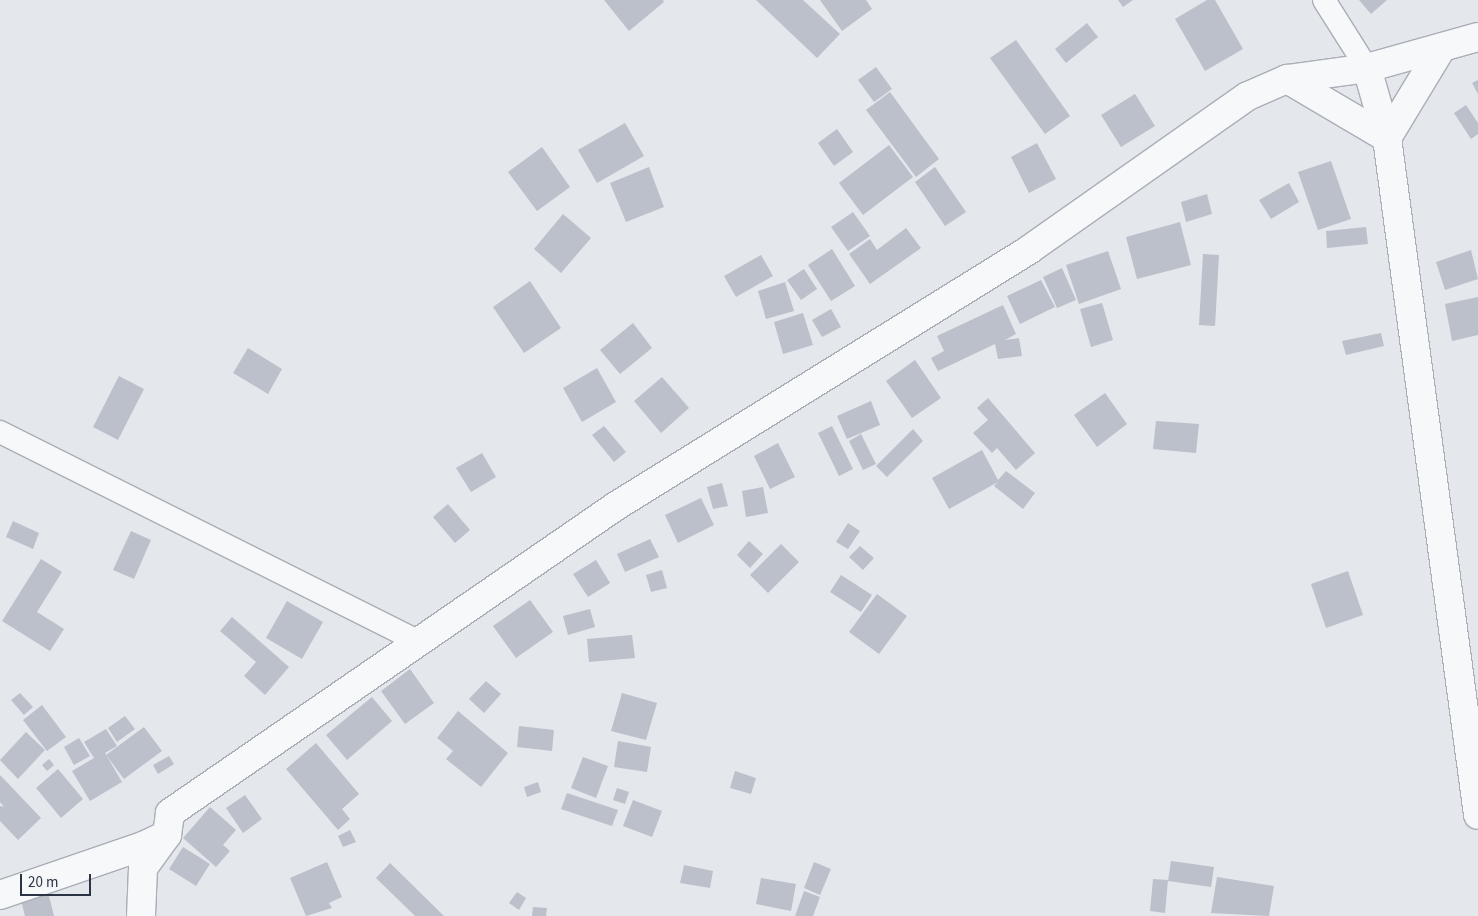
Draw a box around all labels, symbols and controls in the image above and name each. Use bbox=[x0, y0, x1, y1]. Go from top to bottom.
scale bar bbox=[22, 864, 94, 896]
text: 20 m bbox=[28, 872, 58, 893]

